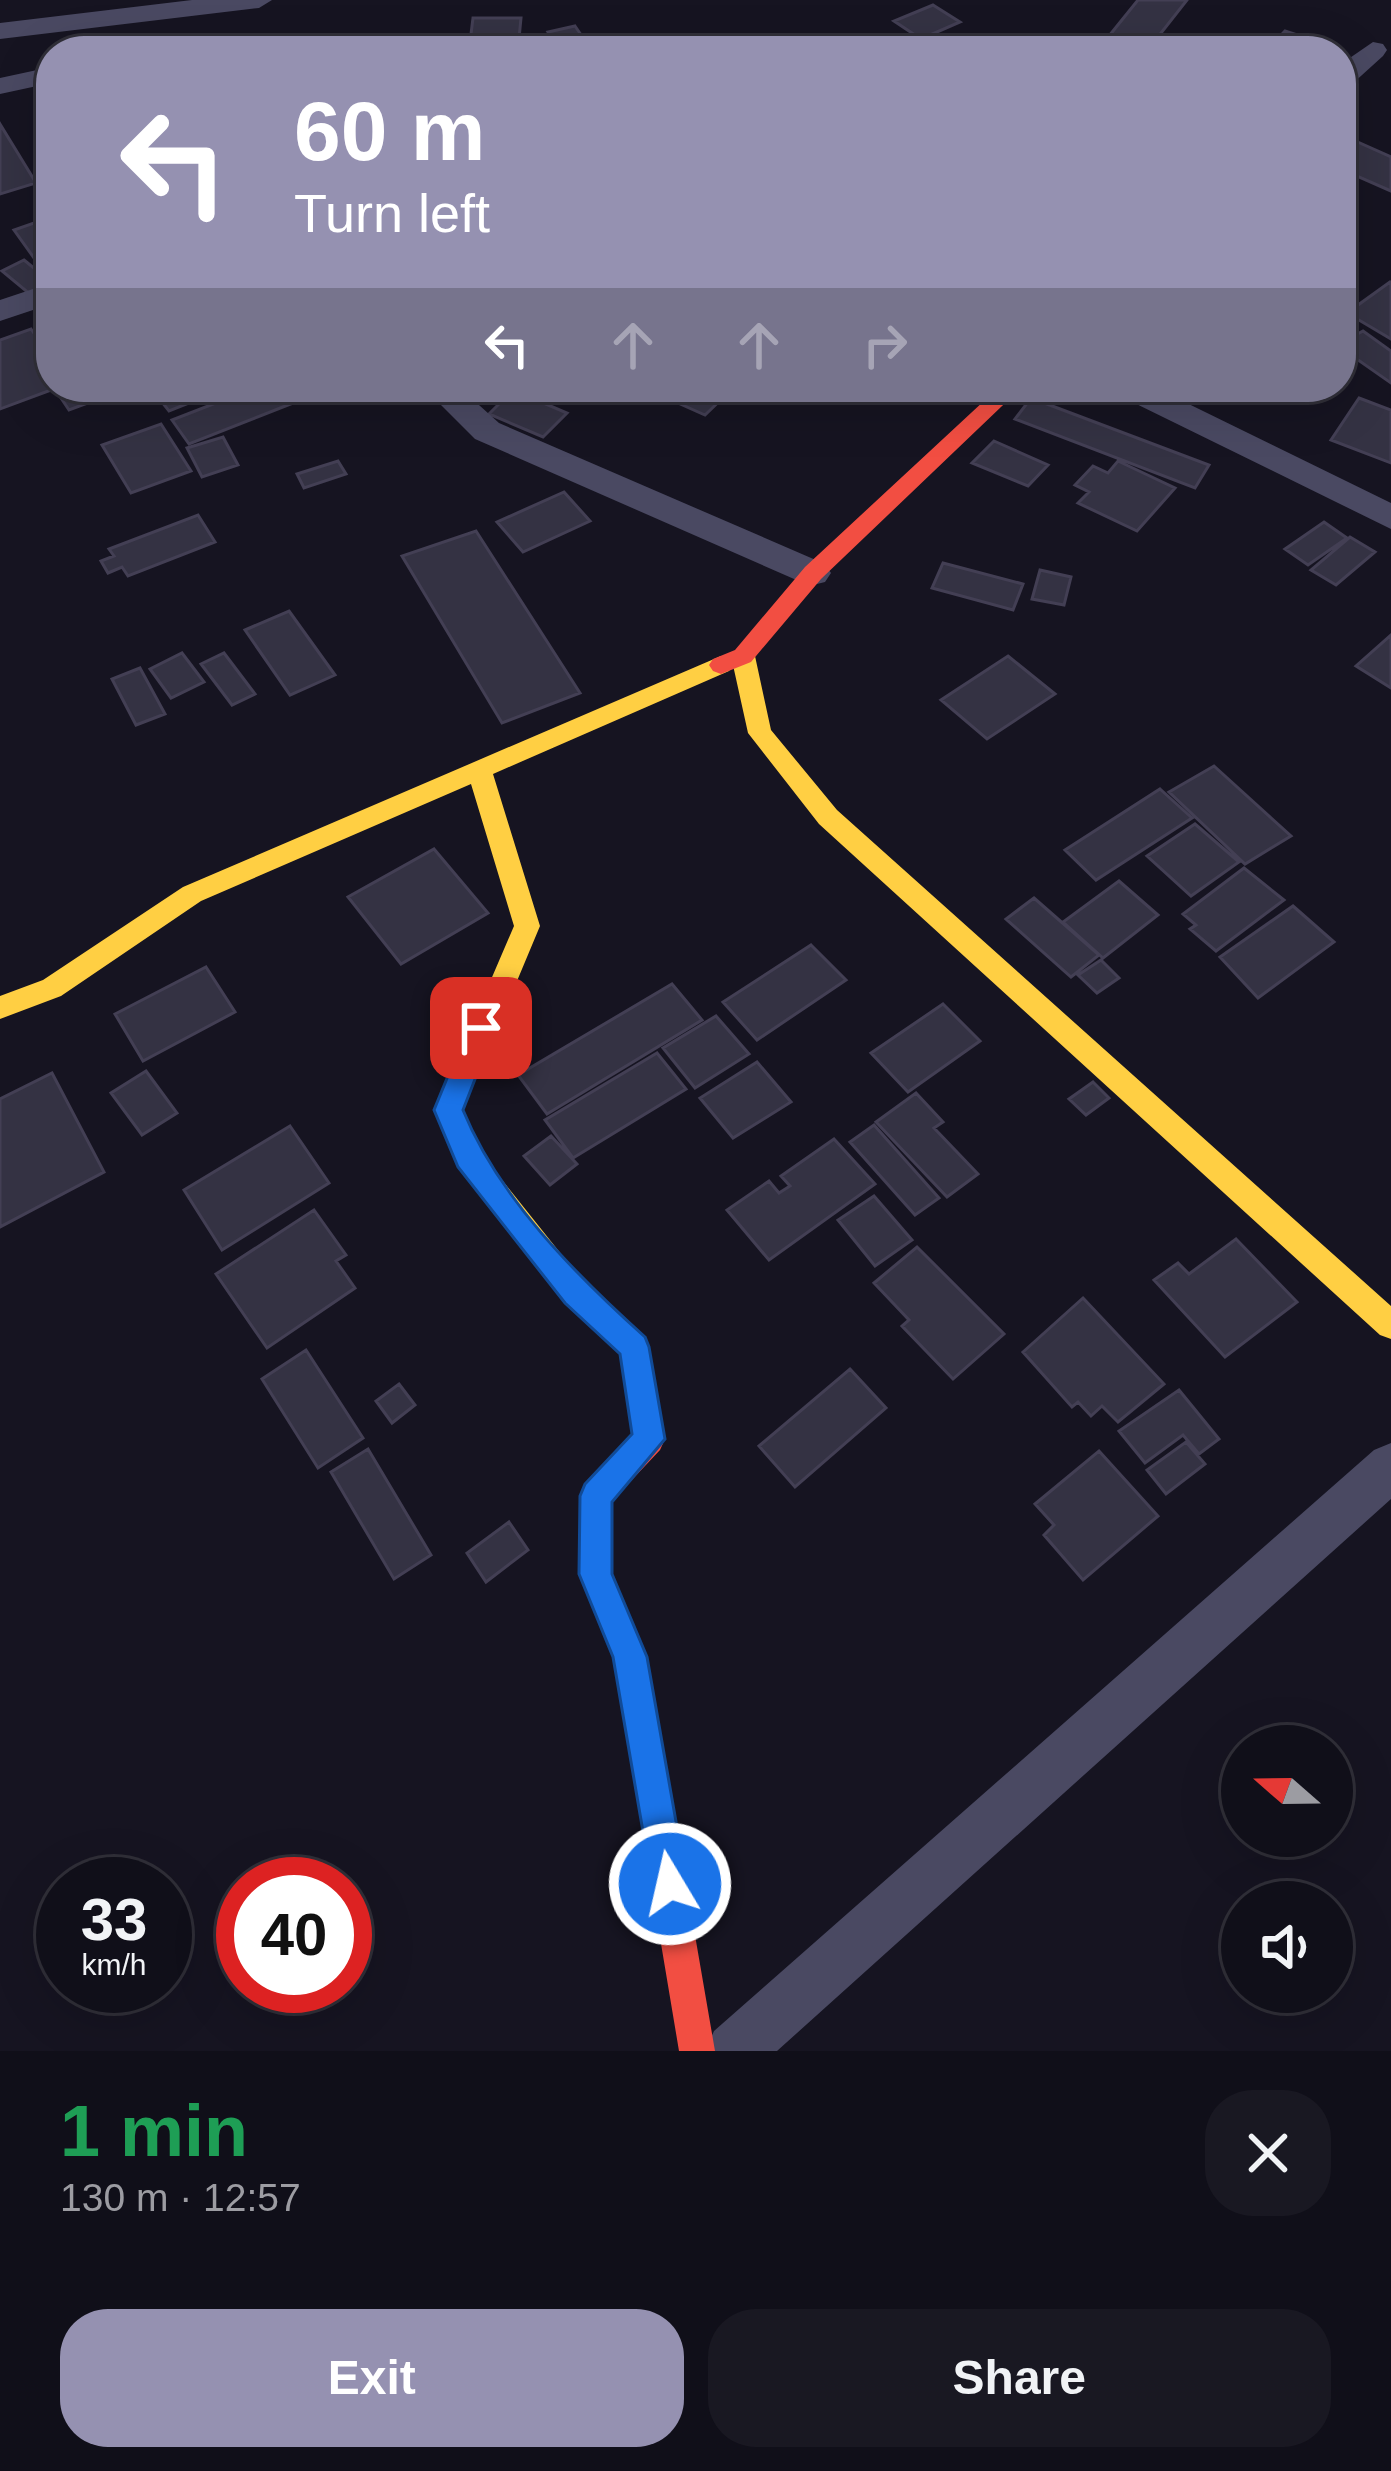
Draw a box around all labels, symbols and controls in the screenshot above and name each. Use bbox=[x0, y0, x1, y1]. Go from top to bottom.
icon: left bbox=[96, 84, 252, 240]
text: 60 m bbox=[294, 84, 485, 178]
text: Turn left bbox=[294, 183, 490, 243]
icon: left bbox=[474, 312, 540, 378]
icon: ahead bbox=[600, 312, 666, 378]
icon: ahead bbox=[726, 312, 792, 378]
icon: right bbox=[852, 312, 918, 378]
pin bbox=[430, 977, 532, 1079]
icon: arrive bbox=[448, 995, 514, 1061]
north arrow bbox=[1221, 1725, 1353, 1857]
map controls bbox=[1221, 1725, 1353, 2013]
position arrow bbox=[607, 1821, 733, 1947]
speed limit sign: 40 bbox=[216, 1857, 372, 2013]
button: sound bbox=[1221, 1881, 1353, 2013]
text: 33 bbox=[81, 1886, 147, 1953]
text: km/h bbox=[81, 1948, 147, 1981]
button: close bbox=[1205, 2090, 1331, 2216]
text: 1 min bbox=[60, 2091, 248, 2171]
text: 130 m · 12:57 bbox=[60, 2176, 301, 2219]
button: Exit bbox=[60, 2309, 684, 2447]
button: Share bbox=[708, 2309, 1331, 2447]

